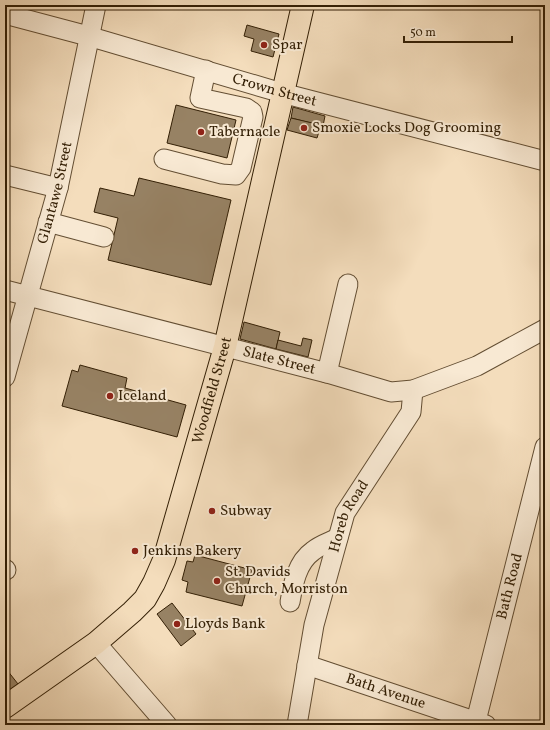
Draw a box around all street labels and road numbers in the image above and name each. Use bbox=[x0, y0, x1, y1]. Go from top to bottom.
street label: Crown Street bbox=[230, 68, 319, 112]
street label: Glantawe Street bbox=[32, 140, 78, 247]
street label: Woodfield Street bbox=[187, 335, 237, 446]
street label: Slate Street bbox=[240, 341, 318, 380]
street label: Horeb Road bbox=[324, 476, 374, 555]
street label: Bath Road bbox=[491, 551, 528, 622]
street label: Bath Avenue bbox=[343, 668, 428, 715]

